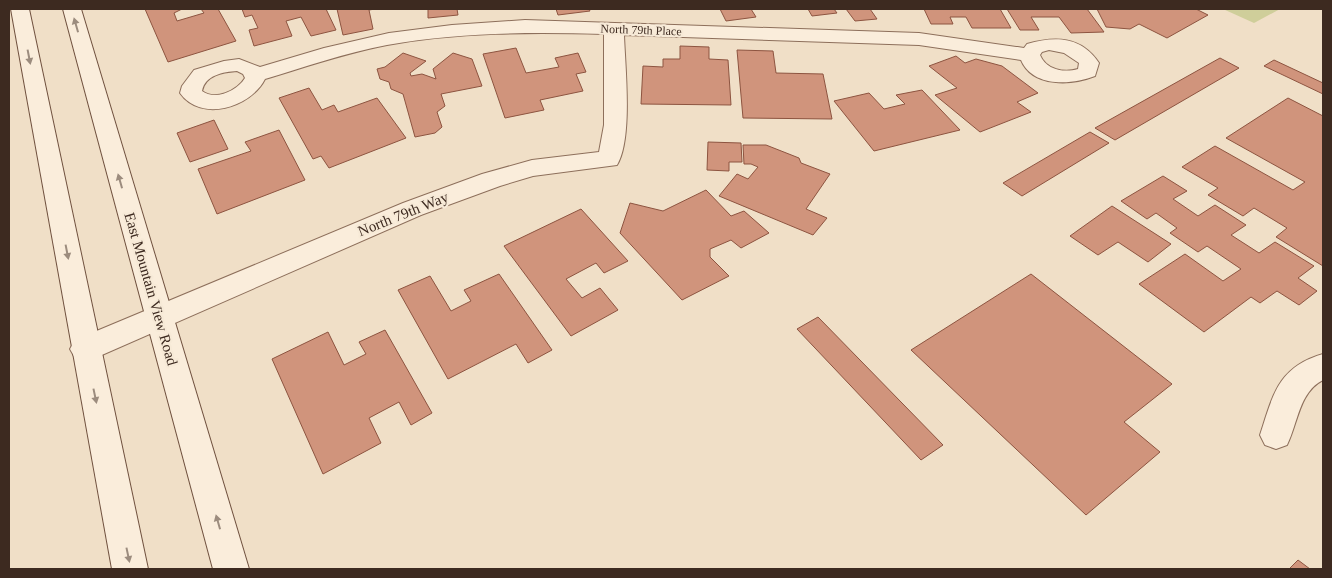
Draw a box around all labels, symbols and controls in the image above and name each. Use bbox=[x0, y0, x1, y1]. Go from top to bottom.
one-way arrow bbox=[72, 17, 80, 32]
street label: North 79th Place bbox=[600, 22, 682, 38]
one-way arrow bbox=[26, 49, 34, 65]
one-way arrow bbox=[116, 173, 124, 188]
street label: North 79th Way bbox=[355, 188, 451, 239]
street label: East Mountain View Road bbox=[121, 211, 181, 368]
one-way arrow bbox=[63, 245, 71, 261]
one-way arrow bbox=[91, 389, 99, 404]
one-way arrow bbox=[213, 515, 221, 530]
one-way arrow bbox=[124, 548, 132, 564]

